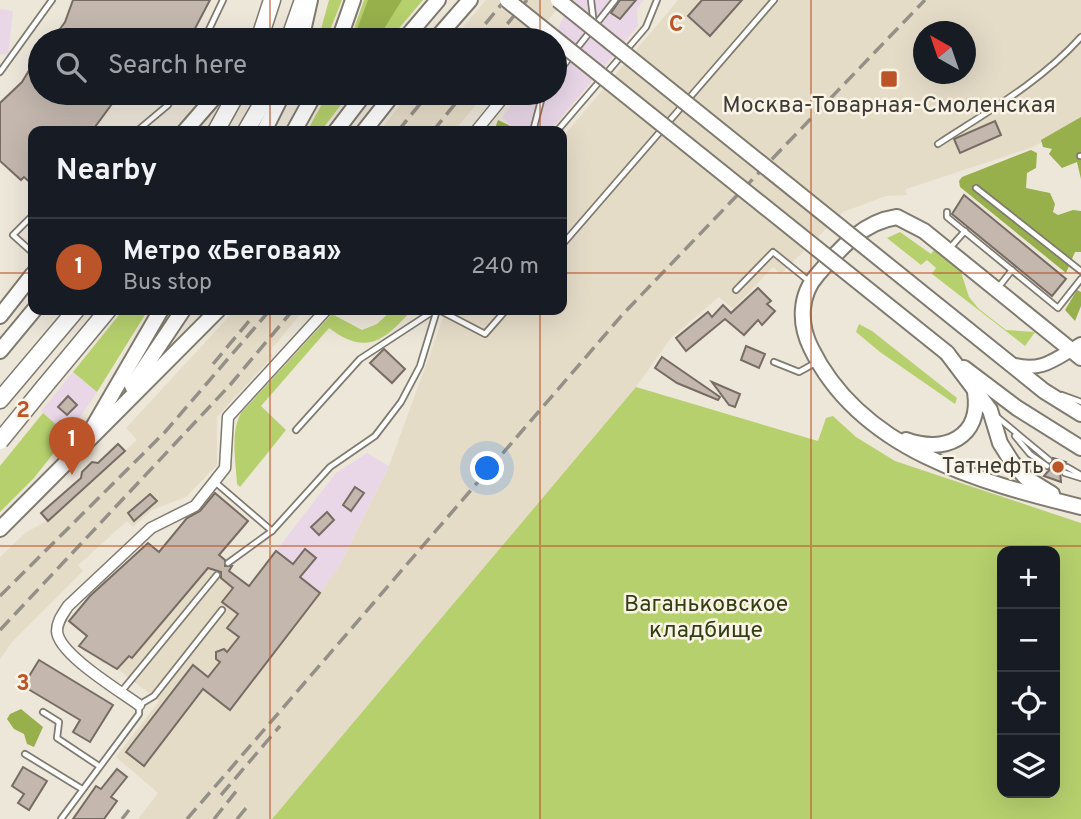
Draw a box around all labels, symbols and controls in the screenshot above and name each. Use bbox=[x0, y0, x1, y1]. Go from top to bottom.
text: C bbox=[669, 11, 683, 40]
north arrow bbox=[913, 21, 976, 84]
search box bbox=[28, 28, 567, 105]
icon: search bbox=[52, 48, 90, 86]
text: Search here bbox=[108, 50, 247, 83]
marker: Москва-Товарная-Смоленская bbox=[879, 69, 899, 89]
place label: Москва-Товарная-Смоленская bbox=[722, 92, 1056, 121]
text: Nearby bbox=[56, 153, 157, 190]
text: Метро «Беговая» bbox=[123, 236, 341, 269]
text: 1 bbox=[74, 253, 84, 282]
text: 240 m bbox=[471, 253, 539, 282]
text: Bus stop bbox=[123, 269, 212, 298]
text: 2 bbox=[16, 397, 30, 426]
pin: 1 bbox=[49, 417, 95, 475]
your location bbox=[470, 451, 504, 485]
place label: Татнефть bbox=[941, 453, 1044, 482]
marker: Татнефть bbox=[1050, 459, 1066, 475]
map controls bbox=[997, 546, 1060, 798]
button: + bbox=[997, 546, 1060, 609]
park label: Ваганьковское кладбище bbox=[624, 591, 788, 646]
button: − bbox=[997, 609, 1060, 672]
text: 3 bbox=[16, 670, 30, 699]
button: locate bbox=[997, 672, 1060, 735]
button: layers bbox=[997, 735, 1060, 798]

